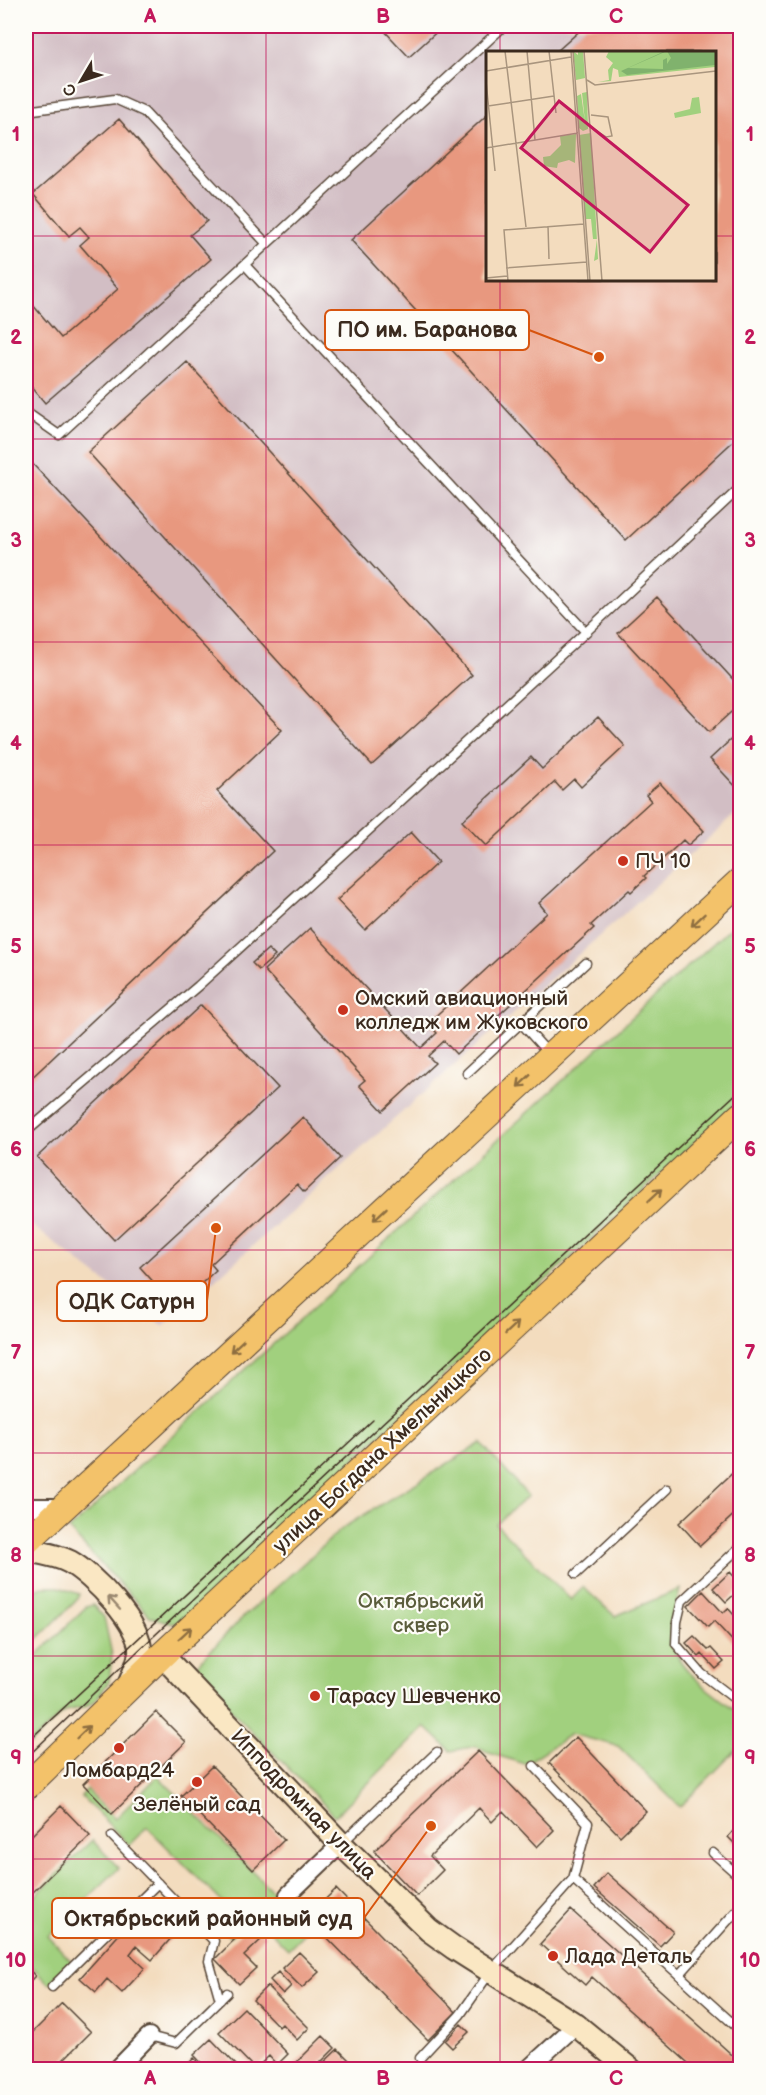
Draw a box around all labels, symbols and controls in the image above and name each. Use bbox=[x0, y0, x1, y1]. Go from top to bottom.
text: A bbox=[143, 5, 157, 29]
text: B bbox=[376, 5, 390, 29]
text: C bbox=[609, 5, 623, 29]
north arrow bbox=[51, 51, 111, 111]
inset map bbox=[486, 51, 715, 280]
text: С bbox=[60, 79, 81, 100]
text: 1 bbox=[12, 123, 20, 147]
text: 1 bbox=[746, 123, 754, 147]
callout: ПО им. Баранова bbox=[325, 310, 529, 350]
text: ПО им. Баранова bbox=[337, 317, 517, 344]
text: 2 bbox=[10, 326, 22, 350]
text: 2 bbox=[744, 326, 756, 350]
text: 3 bbox=[10, 529, 22, 553]
text: 3 bbox=[744, 529, 756, 553]
text: 4 bbox=[10, 732, 22, 756]
text: 4 bbox=[744, 732, 756, 756]
place label: ПЧ 10 bbox=[635, 849, 691, 874]
marker: ПЧ 10 bbox=[616, 854, 630, 868]
one-way arrow bbox=[690, 913, 705, 927]
text: 5 bbox=[10, 935, 22, 959]
text: 5 bbox=[744, 935, 756, 959]
place label: Омский авиационный колледж им Жуковского bbox=[355, 986, 588, 1035]
marker: Омский авиационный колледж им Жуковского bbox=[336, 1003, 350, 1017]
one-way arrow bbox=[516, 1074, 531, 1088]
text: 6 bbox=[10, 1138, 22, 1162]
text: 6 bbox=[744, 1138, 756, 1162]
one-way arrow bbox=[648, 1188, 663, 1202]
one-way arrow bbox=[373, 1207, 388, 1221]
callout: ОДК Сатурн bbox=[57, 1281, 207, 1321]
text: ОДК Сатурн bbox=[69, 1289, 195, 1316]
one-way arrow bbox=[505, 1321, 520, 1335]
one-way arrow bbox=[230, 1339, 245, 1353]
text: 7 bbox=[10, 1341, 22, 1365]
text: 7 bbox=[744, 1341, 756, 1365]
street label: улица Богдана Хмельницкого bbox=[268, 1342, 497, 1558]
text: 8 bbox=[10, 1544, 22, 1568]
text: 8 bbox=[744, 1544, 756, 1568]
park label: Октябрьский сквер bbox=[358, 1589, 484, 1638]
one-way arrow bbox=[107, 1595, 121, 1610]
one-way arrow bbox=[178, 1625, 193, 1640]
place label: Тарасу Шевченко bbox=[327, 1684, 501, 1709]
marker: Тарасу Шевченко bbox=[308, 1689, 322, 1703]
one-way arrow bbox=[75, 1724, 90, 1739]
street label: Ипподромная улица bbox=[225, 1724, 382, 1885]
marker: Ломбард24 bbox=[112, 1741, 126, 1755]
text: 9 bbox=[10, 1746, 22, 1770]
text: 9 bbox=[744, 1746, 756, 1770]
place label: Ломбард24 bbox=[63, 1758, 175, 1783]
marker: Зелёный сад bbox=[190, 1775, 204, 1789]
place label: Зелёный сад bbox=[133, 1792, 261, 1817]
callout: Октябрьский районный суд bbox=[52, 1898, 364, 1938]
text: Октябрьский районный суд bbox=[64, 1906, 353, 1933]
place label: Лада Деталь bbox=[564, 1944, 693, 1969]
text: 10 bbox=[6, 1949, 26, 1973]
marker: Лада Деталь bbox=[546, 1949, 560, 1963]
text: 10 bbox=[740, 1949, 760, 1973]
text: A bbox=[143, 2067, 157, 2091]
text: B bbox=[376, 2067, 390, 2091]
text: C bbox=[609, 2067, 623, 2091]

